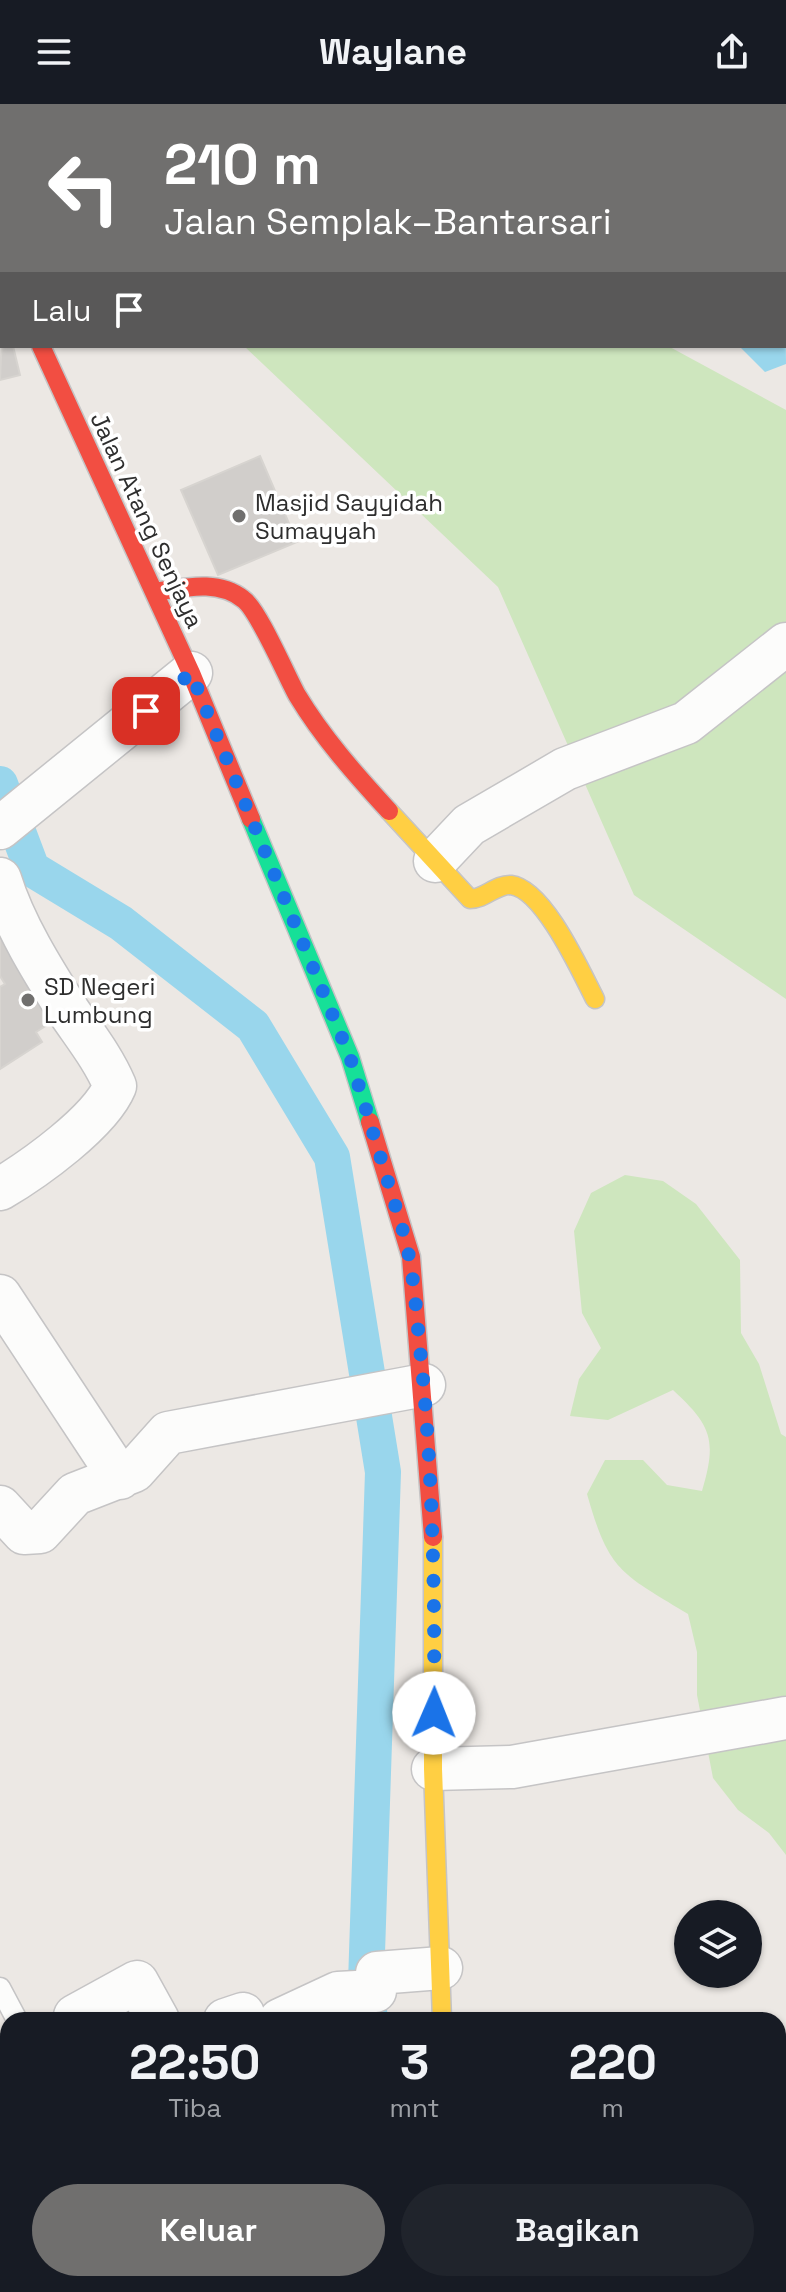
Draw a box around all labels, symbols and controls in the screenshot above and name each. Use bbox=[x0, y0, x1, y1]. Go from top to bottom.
text: Waylane bbox=[319, 29, 467, 75]
icon: menu bbox=[32, 30, 76, 74]
icon: share bbox=[710, 30, 754, 74]
text: 210 m bbox=[164, 129, 321, 200]
icon: left bbox=[32, 136, 136, 240]
text: Jalan Semplak–Bantarsari bbox=[164, 199, 612, 245]
icon: arrive bbox=[107, 288, 151, 332]
text: Lalu bbox=[32, 291, 91, 330]
street label: Jalan Atang Senjaya bbox=[83, 407, 211, 633]
place label: Masjid Sayyidah Sumayyah bbox=[255, 487, 443, 546]
marker: Masjid Sayyidah Sumayyah bbox=[230, 507, 248, 525]
pin bbox=[112, 677, 180, 745]
icon: arrive bbox=[124, 689, 168, 733]
place label: SD Negeri Lumbung bbox=[44, 971, 155, 1030]
marker: SD Negeri Lumbung bbox=[19, 991, 37, 1009]
position arrow bbox=[392, 1671, 476, 1755]
map controls bbox=[674, 1900, 762, 1988]
button: layers bbox=[674, 1900, 762, 1988]
text: 22:50 bbox=[129, 2032, 260, 2093]
text: 3 bbox=[400, 2032, 429, 2093]
text: 220 bbox=[569, 2032, 657, 2093]
text: Tiba bbox=[168, 2091, 221, 2125]
text: mnt bbox=[390, 2091, 439, 2125]
text: m bbox=[602, 2091, 624, 2125]
button: Keluar bbox=[32, 2184, 385, 2276]
button: Bagikan bbox=[401, 2184, 754, 2276]

